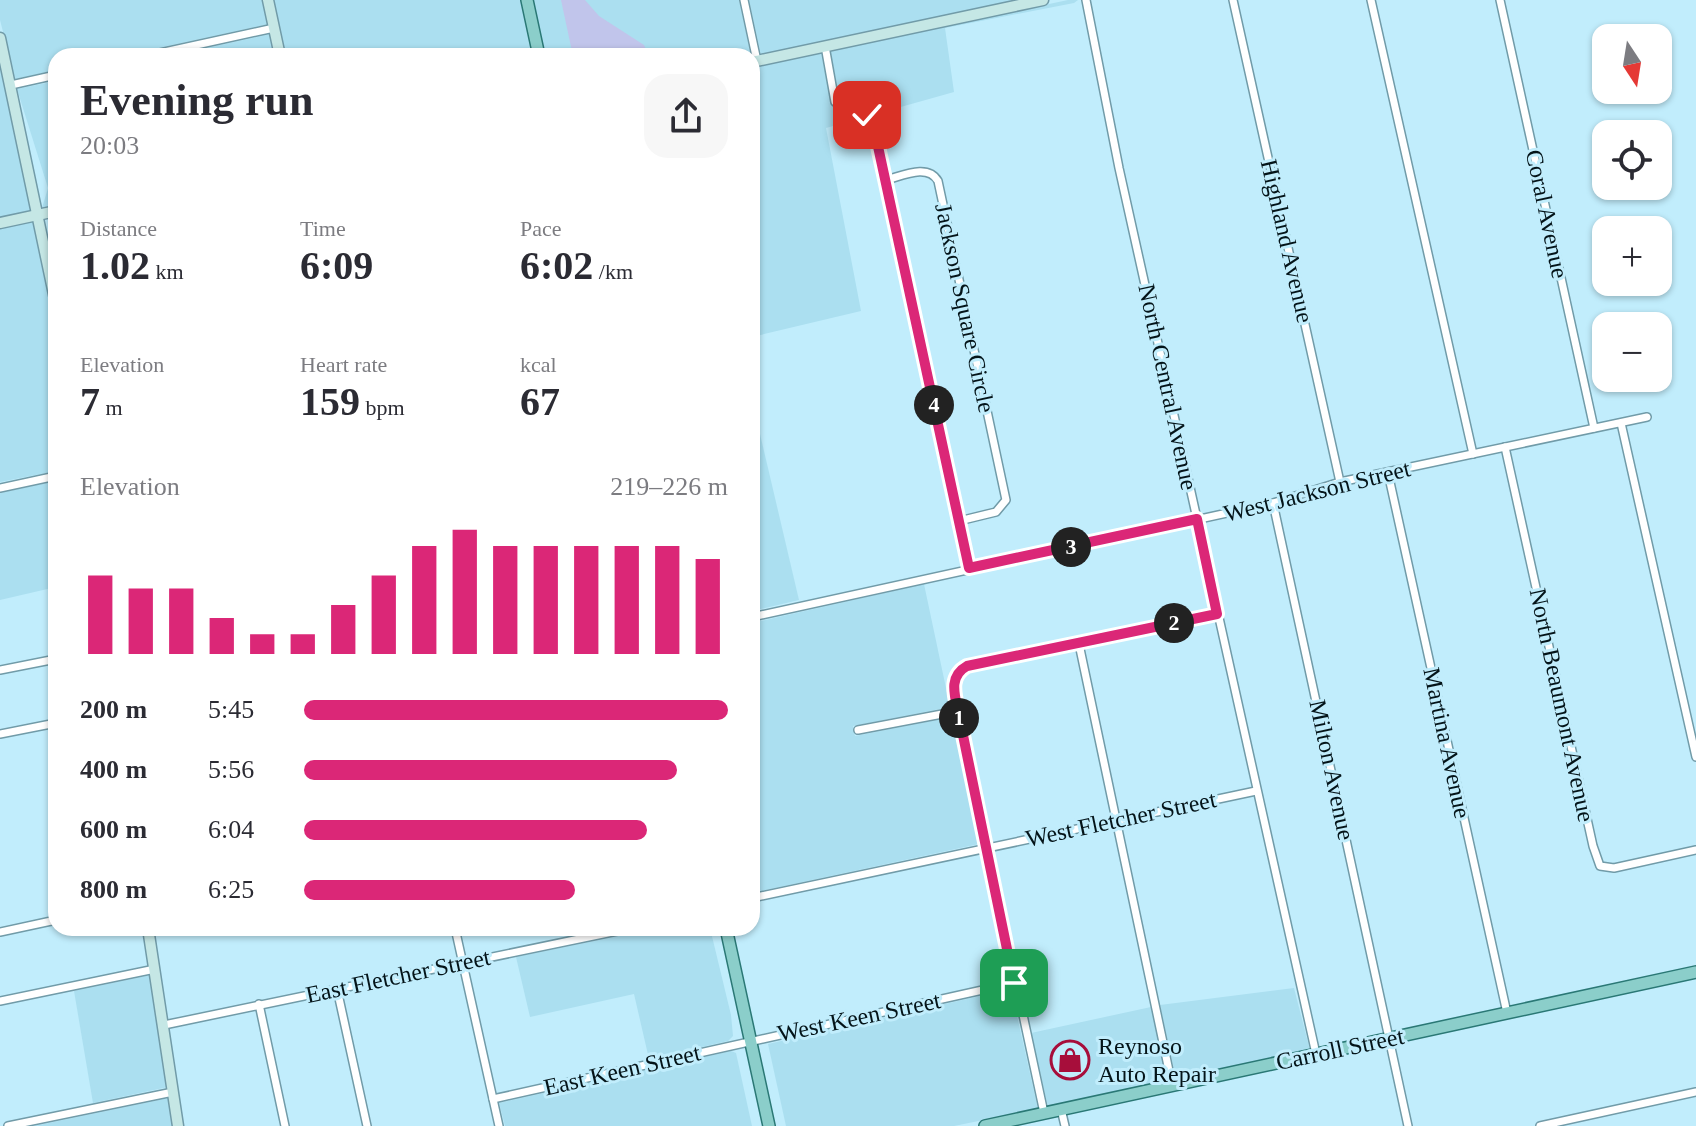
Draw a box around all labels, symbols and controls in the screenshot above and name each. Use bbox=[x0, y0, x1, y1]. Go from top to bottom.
north arrow bbox=[1592, 24, 1672, 104]
map controls bbox=[1592, 24, 1672, 392]
button: share bbox=[644, 74, 728, 158]
text: Evening run bbox=[80, 76, 314, 125]
pin bbox=[833, 81, 901, 149]
icon: check bbox=[845, 93, 889, 137]
button: locate bbox=[1592, 120, 1672, 200]
text: 20:03 bbox=[80, 131, 139, 160]
street label: Coral Avenue bbox=[1521, 147, 1573, 281]
street label: Highland Avenue bbox=[1256, 157, 1318, 325]
street label: Jackson Square Circle bbox=[930, 201, 1000, 415]
text: Distance bbox=[80, 216, 157, 241]
text: Time bbox=[300, 216, 346, 241]
text: Pace bbox=[520, 216, 562, 241]
button: + bbox=[1592, 216, 1672, 296]
text: 1.02 bbox=[80, 243, 150, 288]
text: 6:09 bbox=[300, 243, 373, 288]
text: 6:02 bbox=[520, 243, 593, 288]
text: km bbox=[150, 259, 184, 284]
text: /km bbox=[593, 259, 633, 284]
street label: North Central Avenue bbox=[1133, 282, 1203, 492]
button: − bbox=[1592, 312, 1672, 392]
text: Elevation bbox=[80, 352, 164, 377]
text: Heart rate bbox=[300, 352, 387, 377]
text: kcal bbox=[520, 352, 557, 377]
text: 7 bbox=[80, 379, 100, 424]
text: 159 bbox=[300, 379, 360, 424]
text: 67 bbox=[520, 379, 560, 424]
pin: 4 bbox=[914, 385, 954, 425]
text: 4 bbox=[929, 392, 940, 417]
text: m bbox=[100, 395, 123, 420]
text: bpm bbox=[360, 395, 405, 420]
street label: West Jackson Street bbox=[1221, 455, 1413, 527]
text: Elevation bbox=[80, 472, 180, 501]
text: 219–226 m bbox=[610, 472, 728, 501]
pin: 3 bbox=[1051, 527, 1091, 567]
text: 3 bbox=[1066, 534, 1077, 559]
street label: North Beaumont Avenue bbox=[1525, 586, 1599, 824]
pin: 2 bbox=[1154, 603, 1194, 643]
text: 2 bbox=[1169, 610, 1180, 635]
street label: Martina Avenue bbox=[1418, 665, 1476, 821]
text: 200 m bbox=[80, 695, 147, 724]
text: 5:45 bbox=[208, 695, 254, 724]
street label: Milton Avenue bbox=[1304, 697, 1360, 843]
pin: 1 bbox=[939, 698, 979, 738]
text: 1 bbox=[954, 705, 965, 730]
text: 400 m bbox=[80, 755, 147, 784]
text: 5:56 bbox=[208, 755, 254, 784]
street label: West Fletcher Street bbox=[1023, 786, 1219, 852]
text: 600 m bbox=[80, 815, 147, 844]
text: 6:04 bbox=[208, 815, 254, 844]
text: 800 m bbox=[80, 875, 147, 904]
text: 6:25 bbox=[208, 875, 254, 904]
street label: East Fletcher Street bbox=[303, 944, 493, 1008]
pin bbox=[980, 949, 1048, 1017]
icon: arrive bbox=[992, 961, 1036, 1005]
street label: West Keen Street bbox=[775, 987, 943, 1047]
street label: Carroll Street bbox=[1274, 1023, 1407, 1075]
place label: Reynoso Auto Repair bbox=[1098, 1033, 1216, 1087]
street label: East Keen Street bbox=[541, 1039, 703, 1101]
shop icon: Reynoso Auto Repair bbox=[1049, 1039, 1091, 1081]

